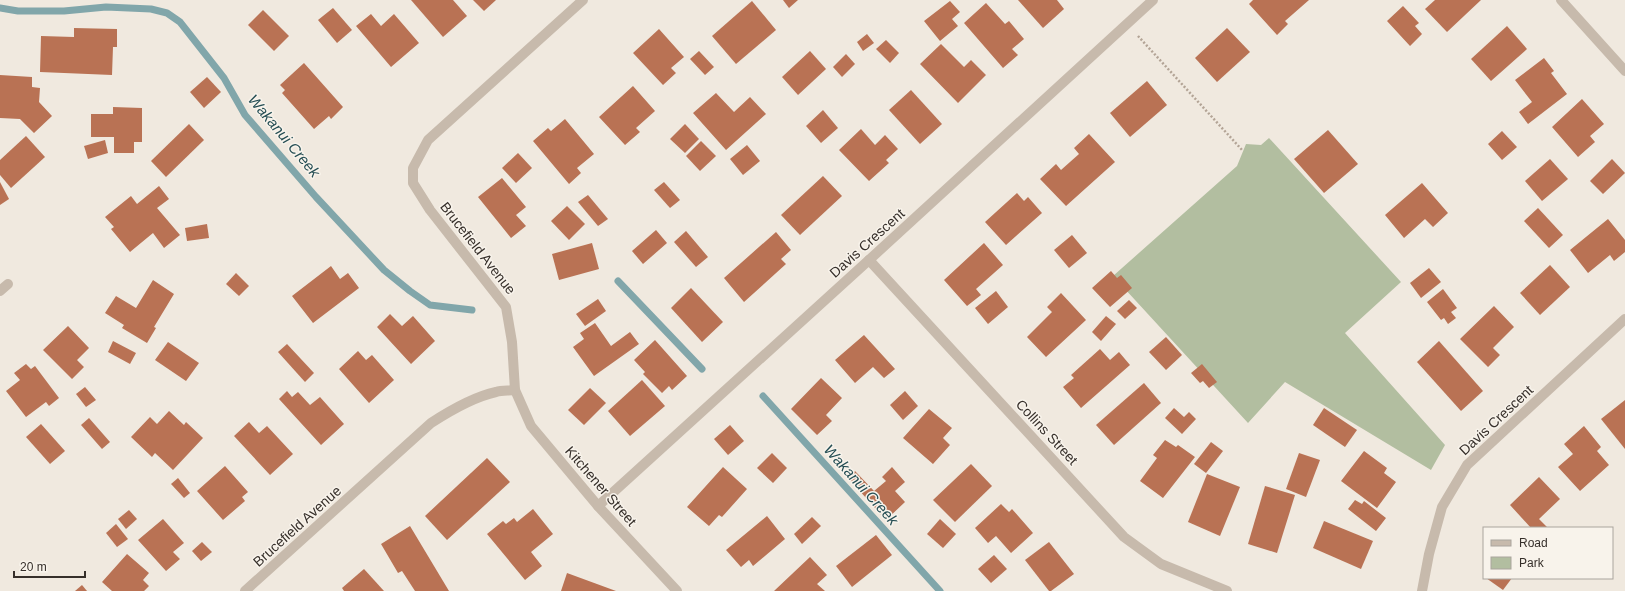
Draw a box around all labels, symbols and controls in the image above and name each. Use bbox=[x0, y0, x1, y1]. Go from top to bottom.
water label: Wakanui Creek bbox=[245, 91, 325, 181]
street label: Brucefield Avenue bbox=[437, 199, 519, 297]
street label: Davis Crescent bbox=[826, 205, 908, 281]
street label: Davis Crescent bbox=[1456, 382, 1536, 458]
street label: Collins Street bbox=[1013, 396, 1081, 468]
water label: Wakanui Creek bbox=[821, 441, 903, 529]
street label: Kitchener Street bbox=[562, 443, 640, 529]
street label: Brucefield Avenue bbox=[250, 482, 344, 570]
legend bbox=[1483, 527, 1613, 579]
text: Road bbox=[1519, 536, 1548, 550]
scale bar bbox=[14, 553, 85, 579]
text: Park bbox=[1519, 556, 1545, 570]
text: 20 m bbox=[20, 560, 47, 574]

